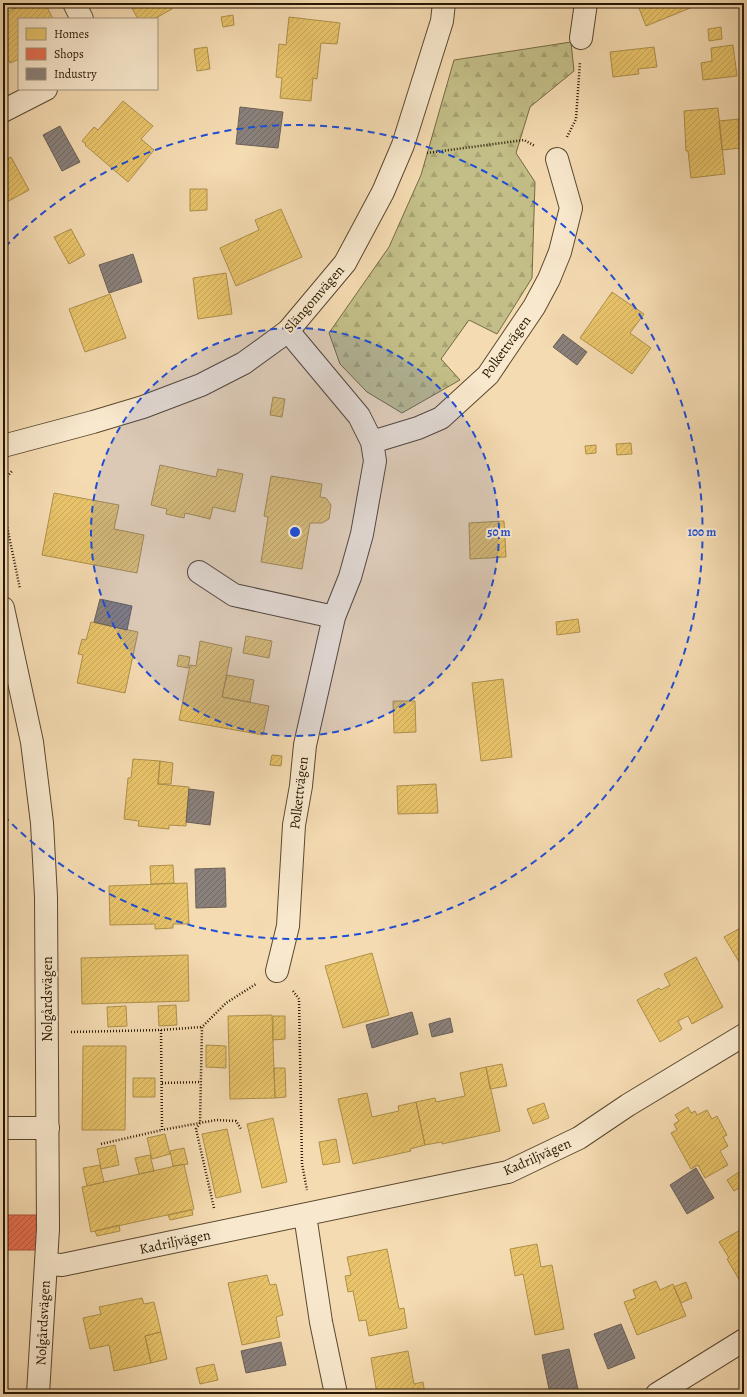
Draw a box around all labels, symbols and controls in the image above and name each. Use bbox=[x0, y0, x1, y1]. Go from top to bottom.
legend bbox=[18, 18, 158, 90]
text: Homes bbox=[54, 26, 89, 42]
text: Shops bbox=[54, 46, 84, 62]
text: Industry bbox=[54, 66, 97, 82]
street label: Slängomvägen bbox=[279, 261, 349, 337]
street label: Polkettvägen bbox=[477, 312, 535, 382]
text: 50 m bbox=[487, 524, 511, 540]
text: 100 m bbox=[688, 524, 716, 540]
centre of rings bbox=[288, 525, 302, 539]
street label: Polkettvägen bbox=[285, 755, 313, 830]
street label: Nolgårdsvägen bbox=[38, 956, 57, 1042]
street label: Kadriljvägen bbox=[500, 1133, 574, 1180]
street label: Kadriljvägen bbox=[138, 1225, 213, 1259]
street label: Nolgårdsvägen bbox=[31, 1280, 55, 1366]

